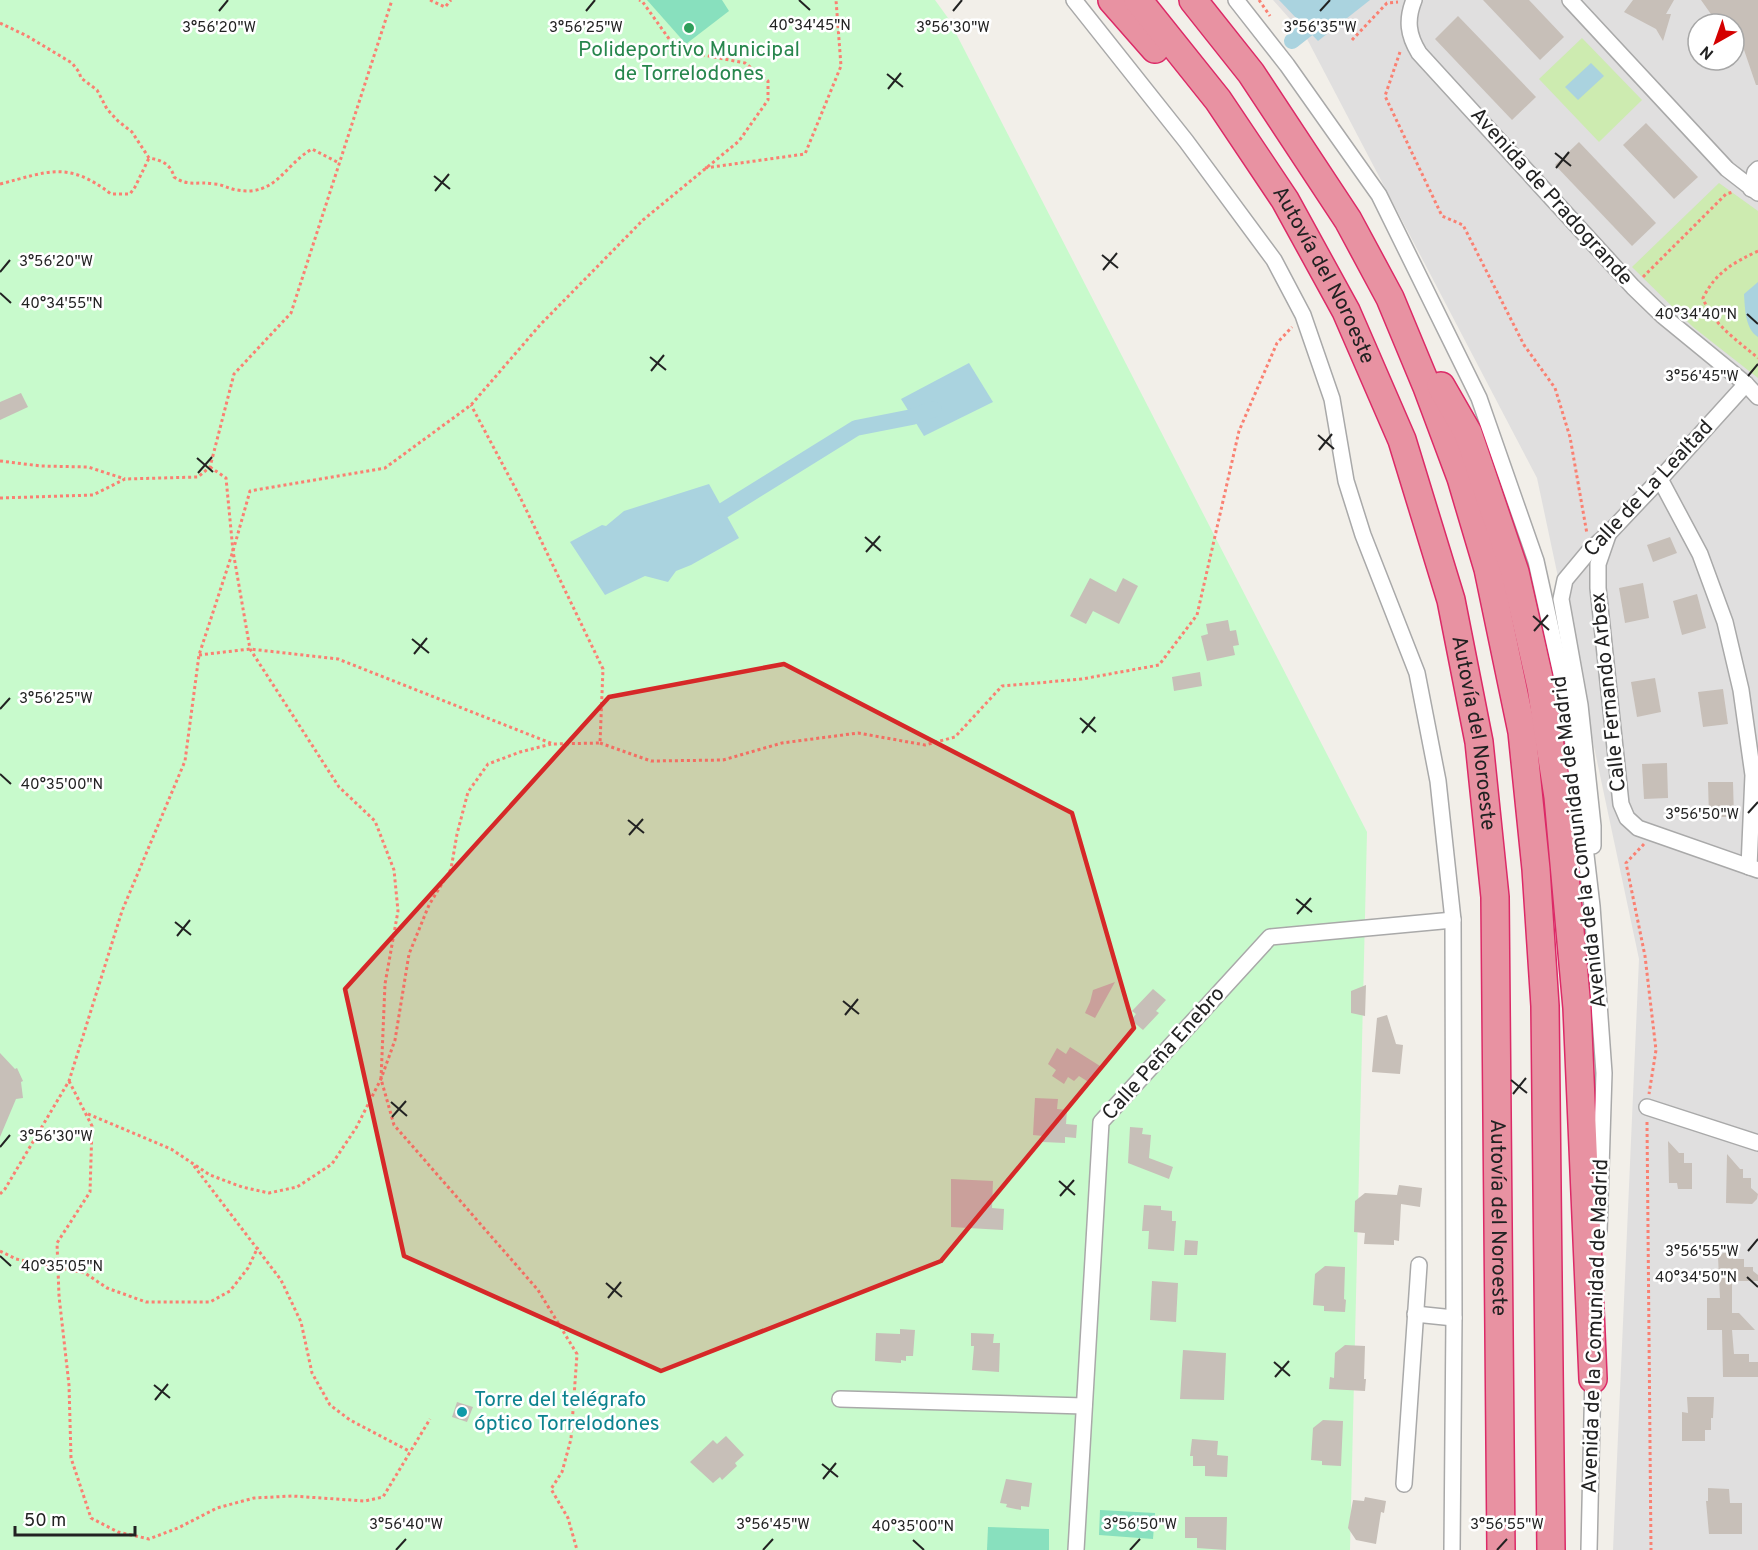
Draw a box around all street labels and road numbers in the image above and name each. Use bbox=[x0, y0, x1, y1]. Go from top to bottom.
street label: Avenida de Pradogrande bbox=[1464, 102, 1638, 292]
street label: Autovía del Noroeste bbox=[1266, 181, 1381, 368]
street label: Calle de La Lealtad bbox=[1578, 415, 1720, 563]
street label: Calle Fernando Arbex bbox=[1585, 591, 1633, 793]
street label: Autovía del Noroeste bbox=[1445, 633, 1502, 832]
street label: Avenida de la Comunidad de Madrid bbox=[1546, 674, 1614, 1010]
street label: Calle Peña Enebro bbox=[1097, 981, 1231, 1127]
street label: Autovía del Noroeste bbox=[1484, 1119, 1512, 1316]
street label: Avenida de la Comunidad de Madrid bbox=[1577, 1158, 1615, 1494]

